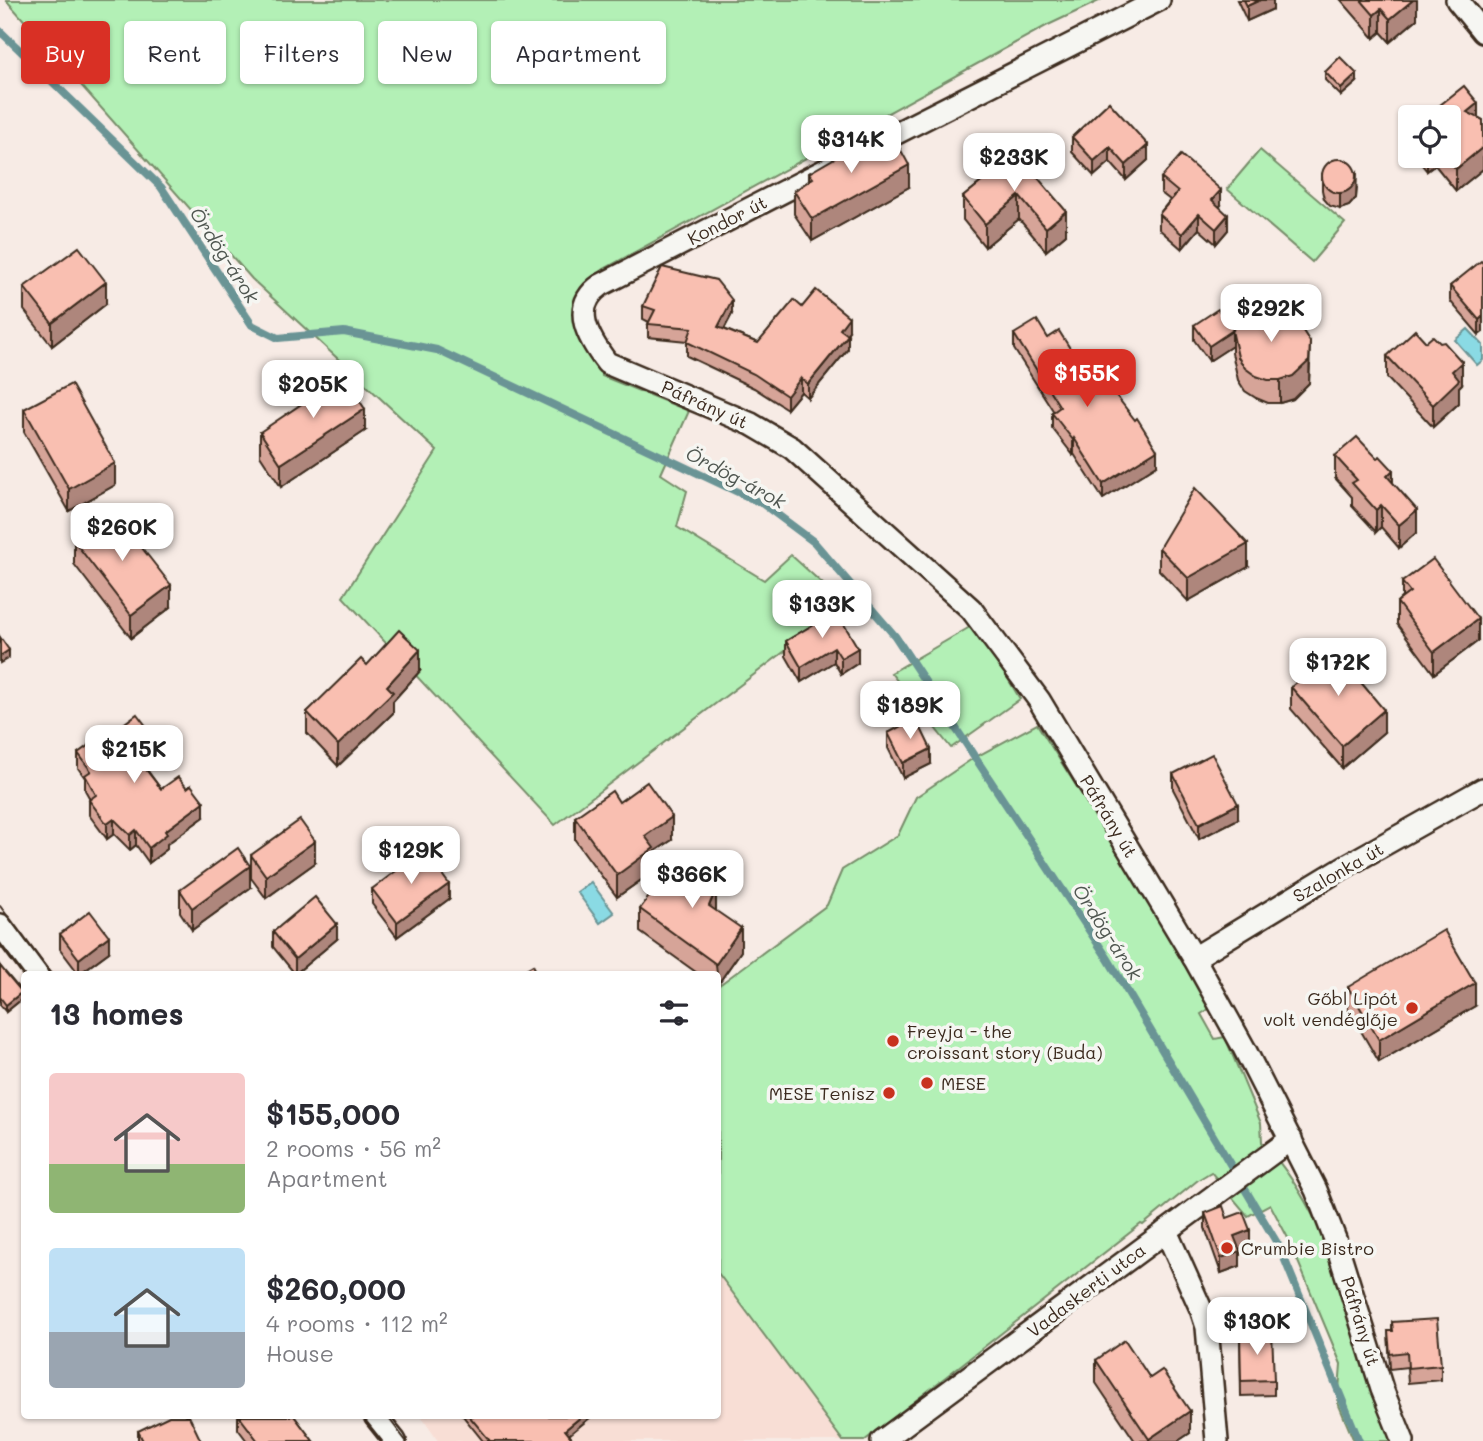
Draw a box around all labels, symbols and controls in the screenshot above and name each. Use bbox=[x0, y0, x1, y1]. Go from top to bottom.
chip: Buy bbox=[21, 21, 110, 84]
chip: Rent bbox=[124, 21, 226, 84]
chip: Filters bbox=[240, 21, 364, 84]
chip: New bbox=[378, 21, 477, 84]
chip: Apartment bbox=[491, 21, 666, 84]
map controls bbox=[1398, 105, 1461, 168]
button: locate bbox=[1398, 105, 1461, 168]
pin: $314K bbox=[802, 116, 900, 175]
text: $314K bbox=[817, 123, 885, 153]
pin: $233K bbox=[965, 134, 1063, 193]
text: $233K bbox=[979, 141, 1049, 171]
street label: Kondor út bbox=[683, 190, 771, 250]
water label: Ördög-árok bbox=[185, 202, 266, 309]
pin: $292K bbox=[1222, 284, 1320, 344]
text: $292K bbox=[1237, 292, 1305, 322]
pin: $155K bbox=[1038, 350, 1136, 409]
text: $155K bbox=[1054, 357, 1120, 387]
pin: $205K bbox=[264, 360, 362, 420]
text: $205K bbox=[278, 368, 348, 398]
street label: Páfrány út bbox=[658, 374, 752, 434]
water label: Ördög-árok bbox=[682, 440, 791, 514]
pin: $260K bbox=[73, 504, 171, 563]
text: $260K bbox=[87, 511, 157, 541]
pin: $133K bbox=[773, 580, 871, 640]
text: $133K bbox=[788, 588, 856, 618]
pin: $172K bbox=[1289, 638, 1387, 698]
text: $172K bbox=[1305, 646, 1371, 676]
pin: $189K bbox=[861, 682, 959, 741]
text: $189K bbox=[876, 689, 944, 719]
pin: $215K bbox=[85, 726, 183, 785]
text: $215K bbox=[101, 733, 167, 763]
street label: Páfrány út bbox=[1075, 770, 1143, 862]
pin: $129K bbox=[362, 826, 460, 886]
text: $129K bbox=[378, 834, 444, 864]
street label: Szalonka út bbox=[1288, 836, 1388, 908]
pin: $366K bbox=[643, 850, 741, 910]
text: $366K bbox=[657, 858, 727, 888]
water label: Ördög-árok bbox=[1068, 879, 1149, 986]
place label: Gőbl Lipót volt vendéglője bbox=[1263, 986, 1398, 1031]
text: 13 homes bbox=[49, 993, 184, 1033]
icon: filters bbox=[655, 994, 693, 1032]
marker: Gőbl Lipót volt vendéglője bbox=[1404, 1000, 1420, 1016]
place label: Freyja - the croissant story (Buda) bbox=[907, 1019, 1103, 1064]
marker: Freyja - the croissant story (Buda) bbox=[885, 1033, 901, 1049]
place label: MESE bbox=[941, 1071, 986, 1095]
marker: MESE bbox=[919, 1075, 935, 1091]
place label: MESE Tenisz bbox=[769, 1081, 875, 1105]
marker: MESE Tenisz bbox=[881, 1085, 897, 1101]
text: $155,000 bbox=[266, 1093, 400, 1133]
icon: home bbox=[105, 1101, 189, 1185]
text: 2 rooms · 56 m² bbox=[266, 1133, 441, 1163]
text: Apartment bbox=[266, 1163, 388, 1193]
place label: Crumbie Bistro bbox=[1241, 1236, 1374, 1260]
street label: Vadaskerti utca bbox=[1022, 1237, 1150, 1343]
marker: Crumbie Bistro bbox=[1219, 1240, 1235, 1256]
text: $260,000 bbox=[266, 1268, 406, 1308]
street label: Páfrány út bbox=[1336, 1273, 1386, 1369]
icon: home bbox=[105, 1276, 189, 1360]
pin: $130K bbox=[1208, 1298, 1306, 1357]
text: $130K bbox=[1223, 1305, 1291, 1335]
text: 4 rooms · 112 m² bbox=[266, 1308, 448, 1338]
text: House bbox=[266, 1338, 334, 1368]

